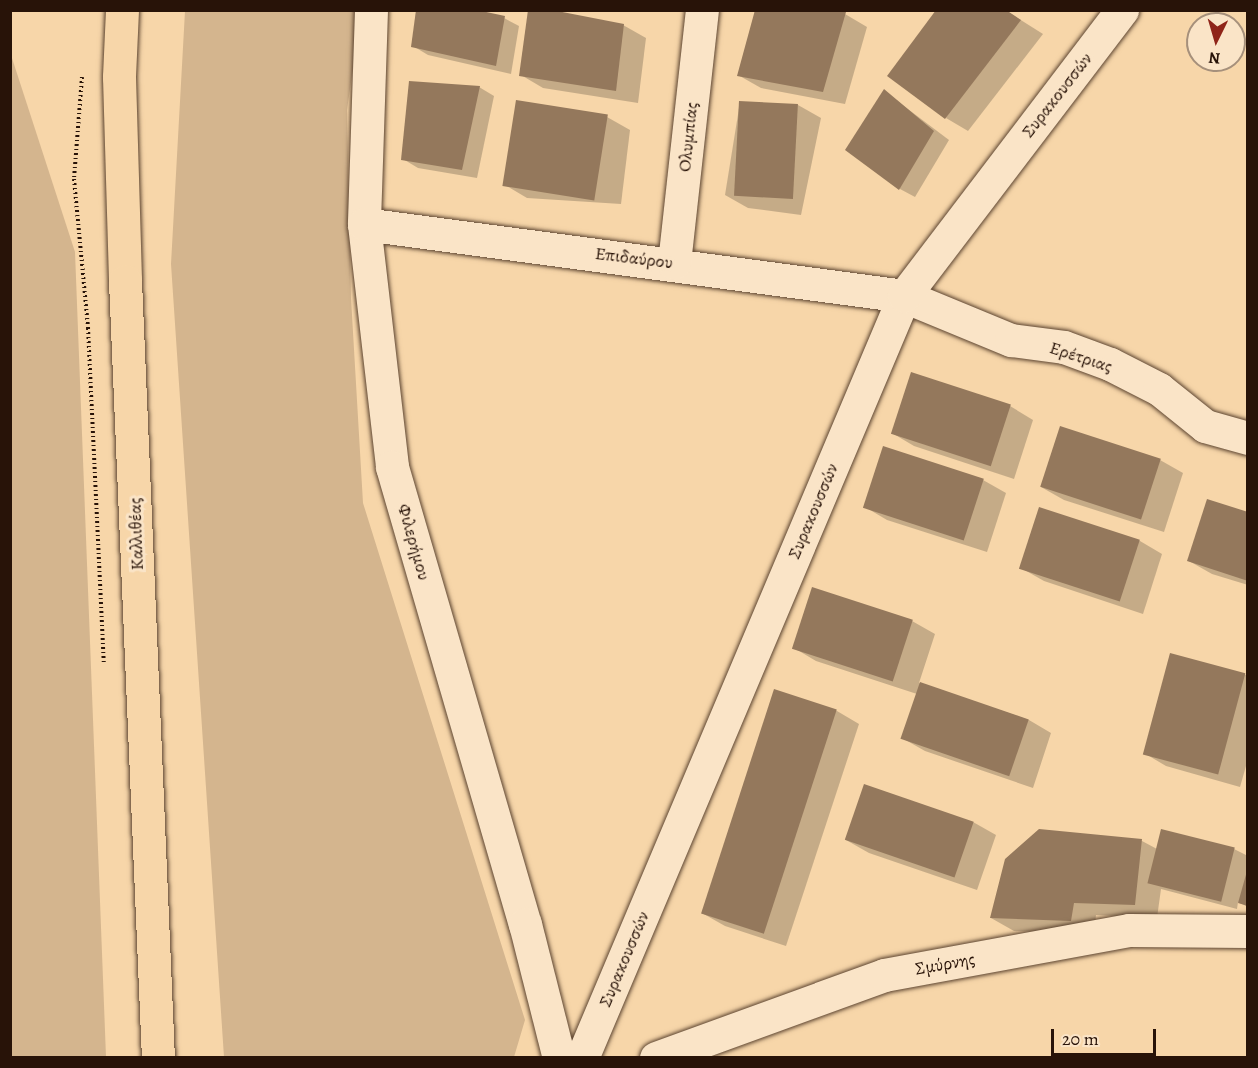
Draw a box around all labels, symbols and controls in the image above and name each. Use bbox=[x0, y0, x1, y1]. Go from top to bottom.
north arrow bbox=[1186, 12, 1246, 72]
text: N bbox=[1208, 46, 1221, 69]
street label: Συρακουσσών bbox=[1017, 48, 1097, 142]
street label: Ολυμπίας bbox=[674, 101, 702, 173]
street label: Επιδαύρου bbox=[594, 243, 674, 273]
street label: Ερέτριας bbox=[1047, 337, 1115, 377]
street label: Συρακουσσών bbox=[783, 460, 843, 562]
street label: Καλλιθέας bbox=[124, 497, 148, 571]
street label: Φιλερήμου bbox=[393, 501, 435, 583]
street label: Συρακουσσών bbox=[594, 908, 654, 1010]
street label: Σμύρνης bbox=[913, 948, 977, 980]
scale bar bbox=[1054, 1017, 1159, 1055]
text: 20 m bbox=[1062, 1027, 1099, 1051]

